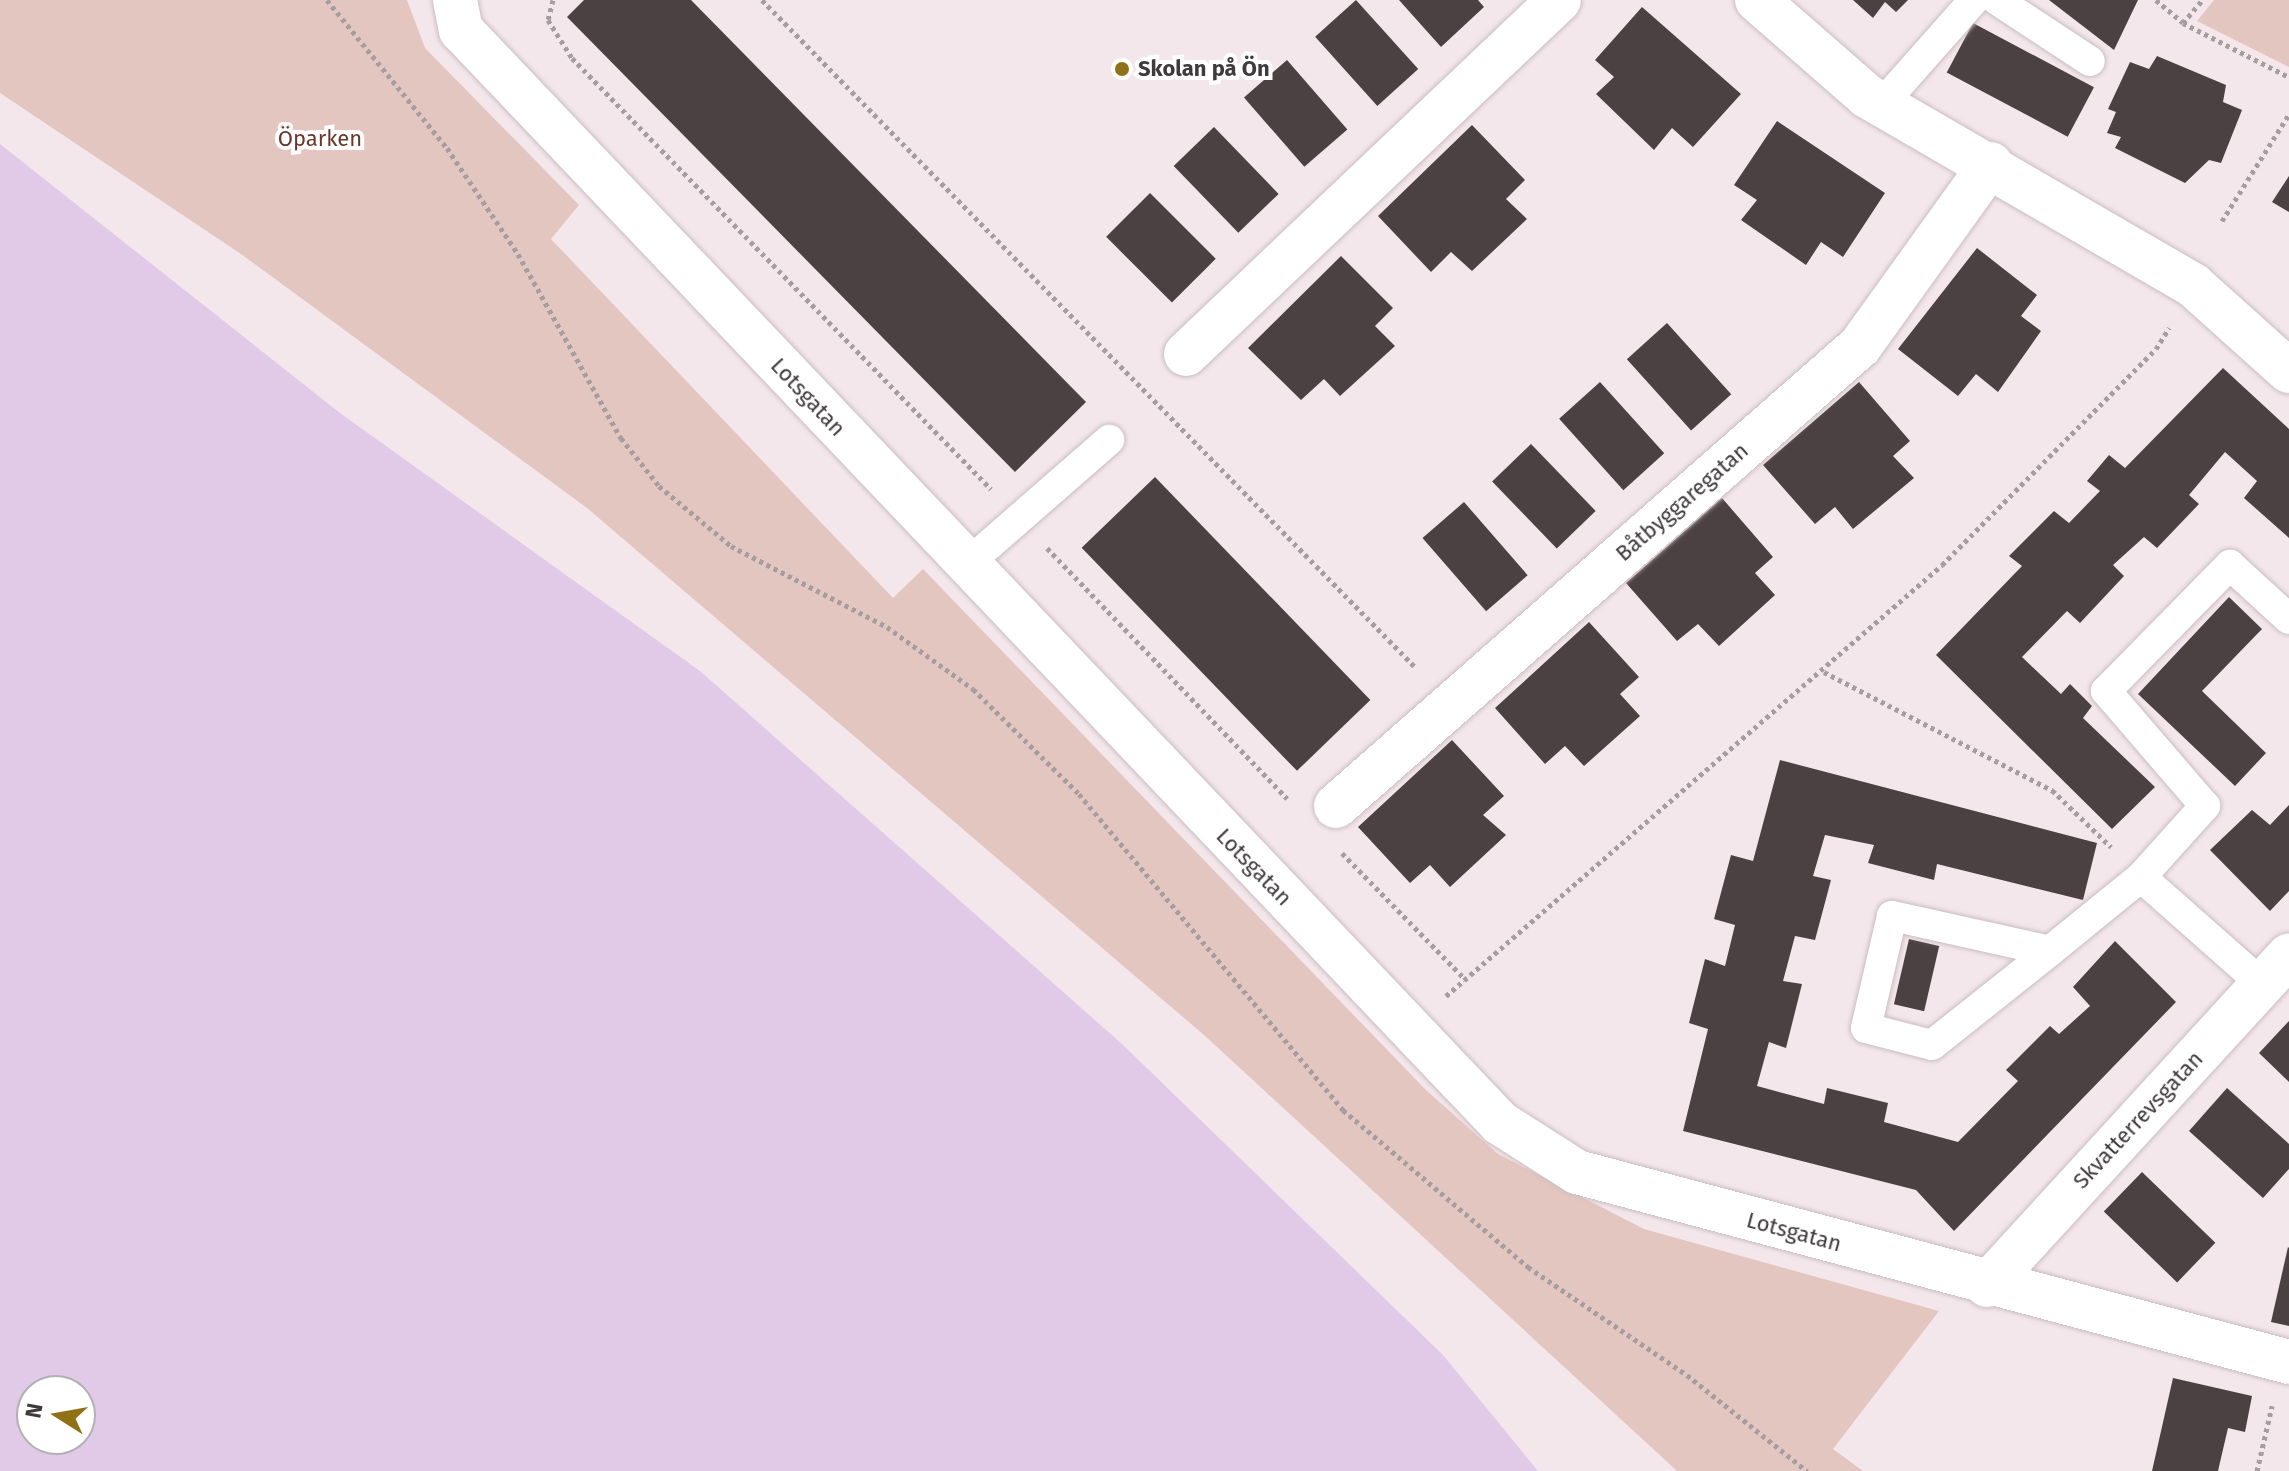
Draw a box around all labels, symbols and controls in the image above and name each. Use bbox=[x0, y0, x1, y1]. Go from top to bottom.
place label: Skolan på Ön bbox=[1138, 56, 1270, 82]
marker: Skolan på Ön bbox=[1113, 60, 1131, 78]
park label: Öparken bbox=[278, 126, 362, 152]
street label: Lotsgatan bbox=[765, 352, 851, 442]
street label: Båtbyggaregatan bbox=[1610, 437, 1754, 567]
street label: Lotsgatan bbox=[1211, 823, 1297, 911]
street label: Skvatterrevsgatan bbox=[2068, 1046, 2208, 1194]
street label: Lotsgatan bbox=[1744, 1207, 1844, 1257]
north arrow bbox=[16, 1375, 96, 1455]
text: N bbox=[19, 1401, 49, 1420]

